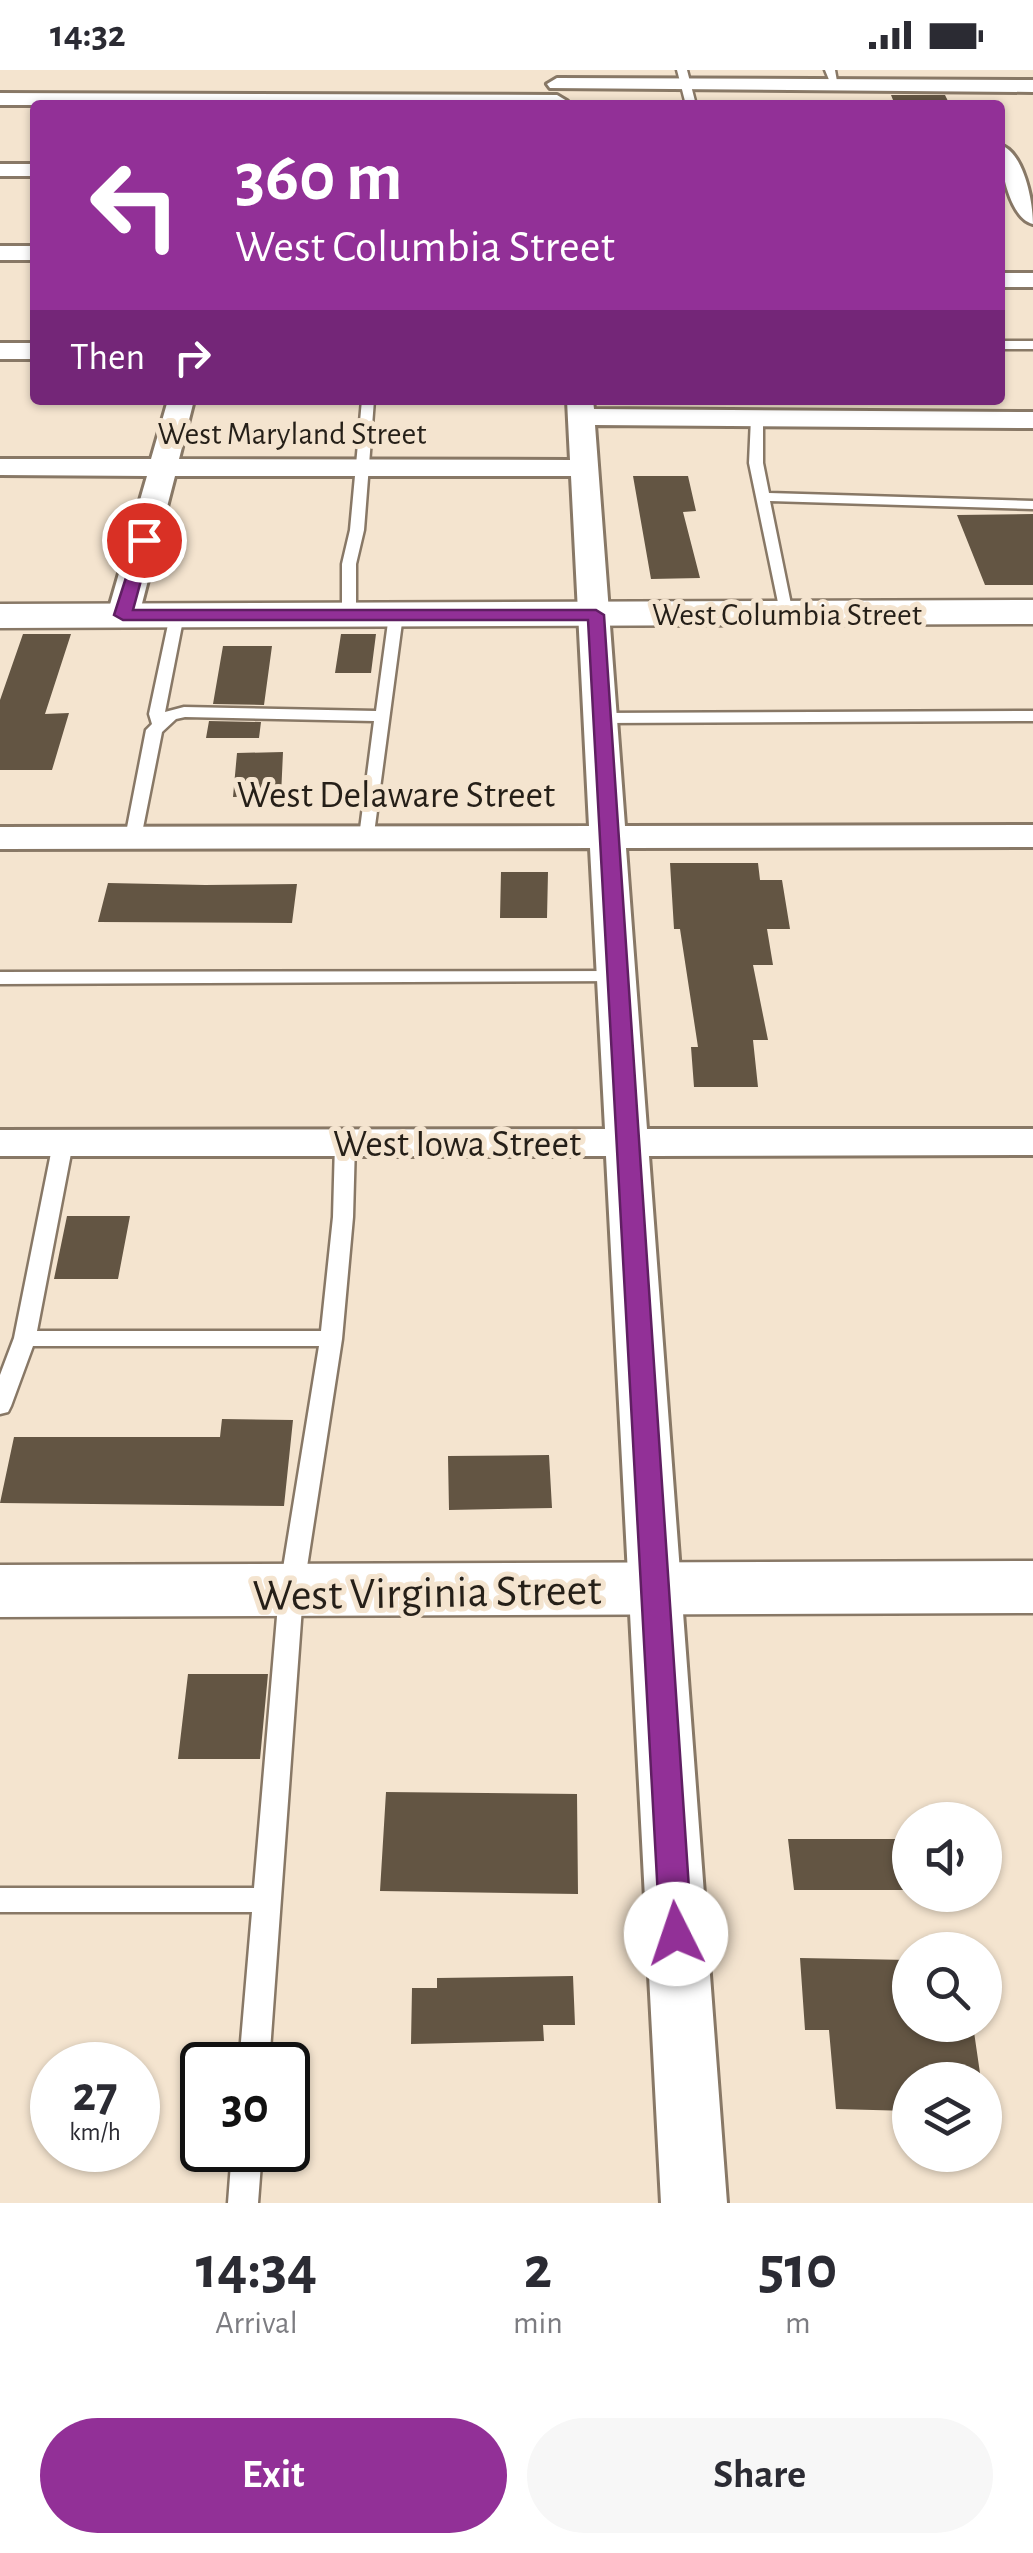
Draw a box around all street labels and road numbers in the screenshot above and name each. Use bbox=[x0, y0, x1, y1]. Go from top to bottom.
street label: West Maryland Street bbox=[157, 418, 427, 450]
street label: West Columbia Street bbox=[652, 599, 922, 631]
street label: West Delaware Street bbox=[237, 777, 555, 815]
street label: West Iowa Street bbox=[333, 1126, 581, 1164]
street label: West Virginia Street bbox=[252, 1568, 602, 1619]

